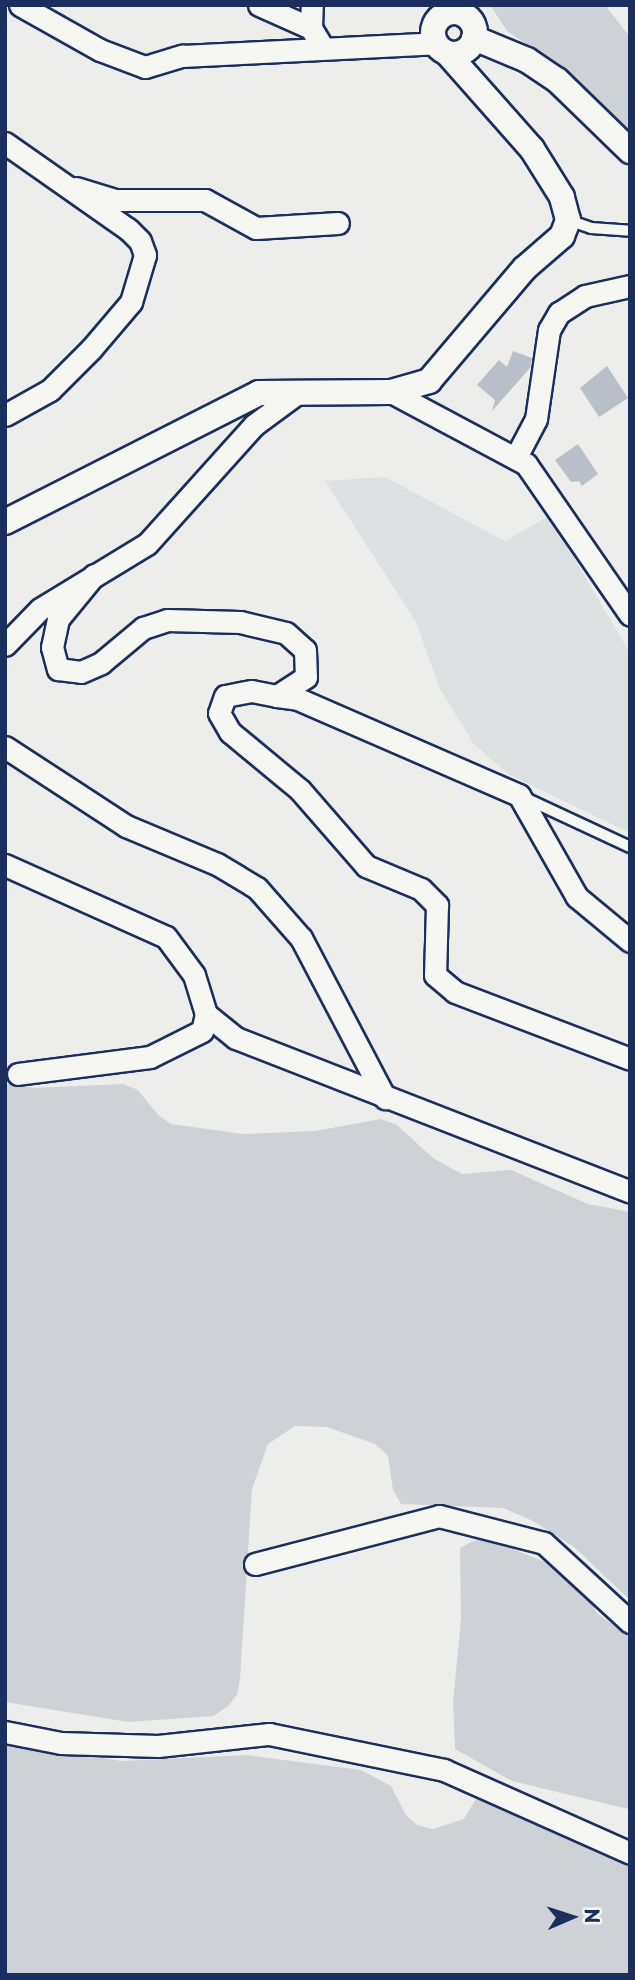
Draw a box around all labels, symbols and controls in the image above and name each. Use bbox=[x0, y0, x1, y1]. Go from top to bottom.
north arrow bbox=[537, 1882, 607, 1952]
text: N bbox=[579, 1908, 607, 1924]

